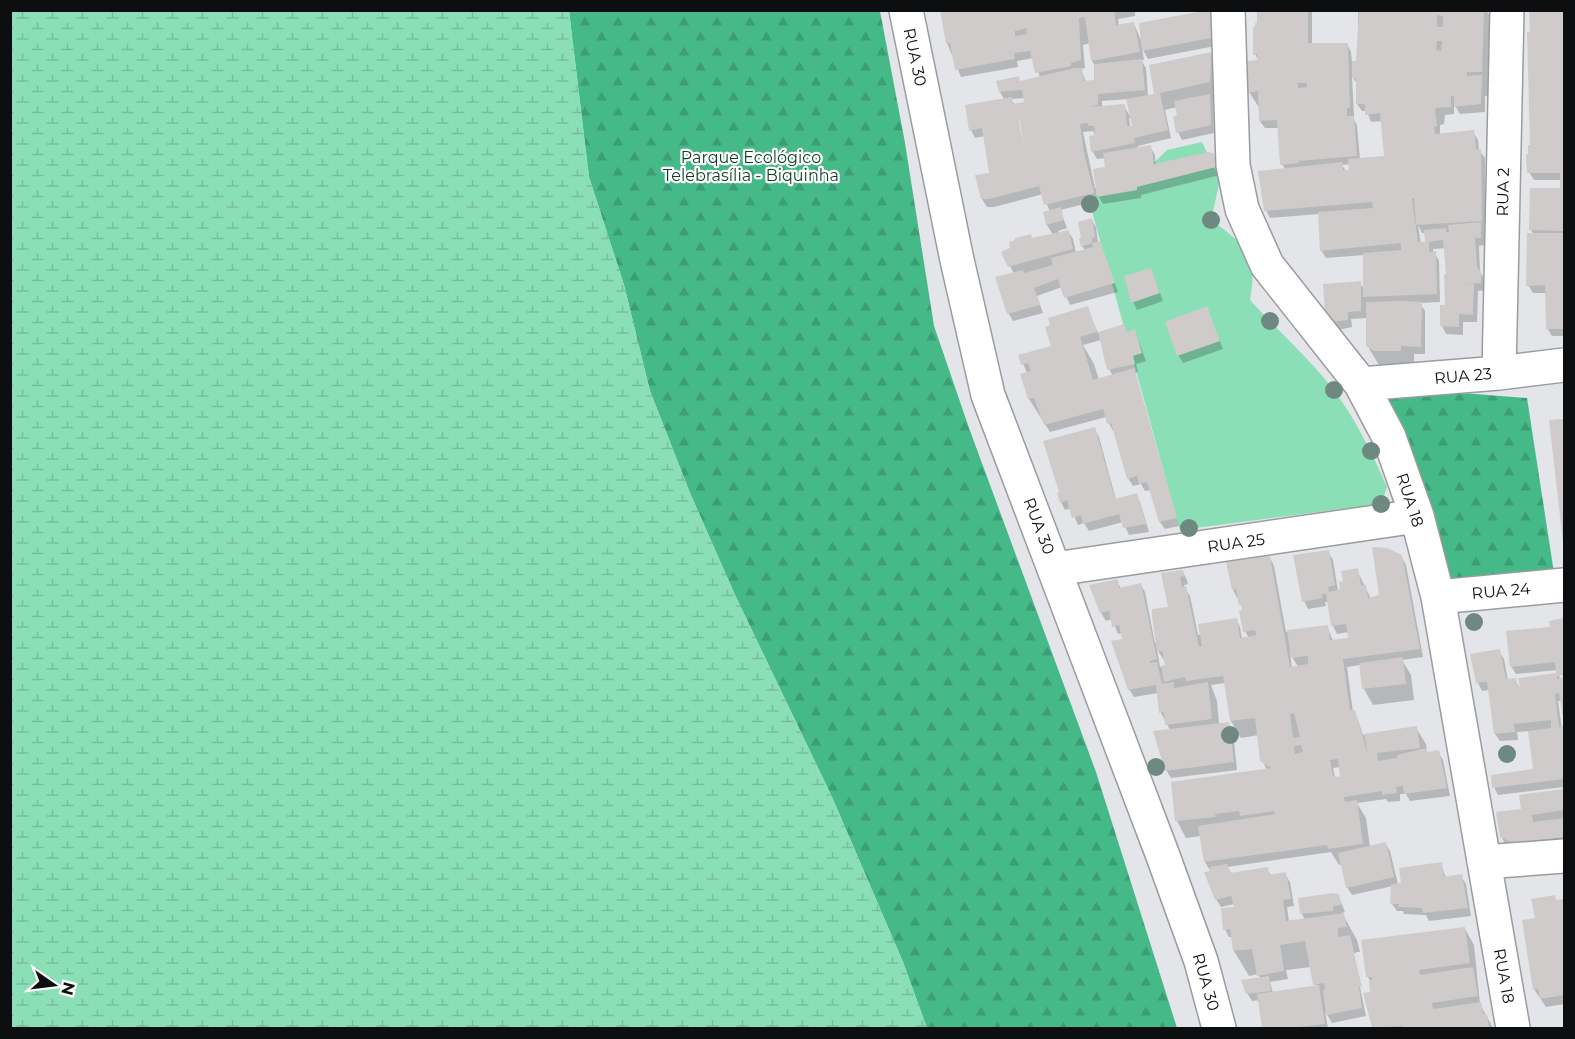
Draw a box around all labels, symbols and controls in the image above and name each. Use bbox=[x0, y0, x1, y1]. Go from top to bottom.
street label: RUA 30 bbox=[900, 26, 930, 88]
park label: Parque Ecológico Telebrasília - Biquinha bbox=[663, 148, 839, 185]
street label: RUA 2 bbox=[1493, 167, 1513, 217]
street label: RUA 23 bbox=[1433, 364, 1493, 388]
street label: RUA 18 bbox=[1392, 471, 1428, 529]
street label: RUA 30 bbox=[1020, 495, 1058, 557]
street label: RUA 25 bbox=[1206, 530, 1266, 556]
street label: RUA 24 bbox=[1471, 579, 1532, 603]
street label: RUA 18 bbox=[1490, 947, 1518, 1005]
street label: RUA 30 bbox=[1189, 951, 1223, 1013]
north arrow bbox=[24, 955, 84, 1015]
text: N bbox=[57, 980, 79, 997]

